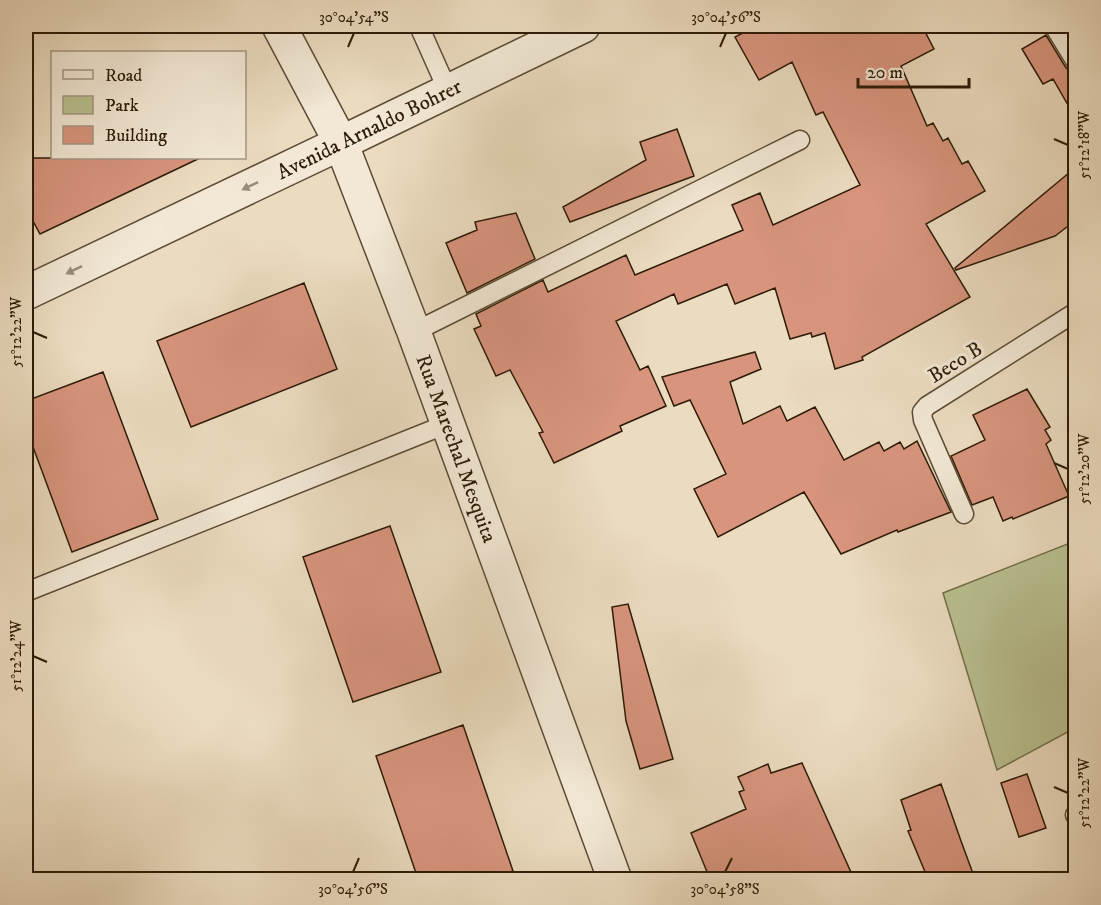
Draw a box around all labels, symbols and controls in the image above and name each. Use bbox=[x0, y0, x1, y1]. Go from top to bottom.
text: 30°04'54"S bbox=[319, 8, 389, 27]
text: 30°04'56"S bbox=[691, 8, 761, 27]
legend bbox=[51, 51, 246, 159]
scale bar bbox=[858, 51, 969, 89]
text: 20 m bbox=[867, 62, 903, 84]
text: Road bbox=[105, 65, 142, 87]
street label: Avenida Arnaldo Bohrer bbox=[273, 74, 466, 186]
text: Park bbox=[105, 95, 139, 117]
text: 51°12'18"W bbox=[1075, 110, 1094, 179]
text: Building bbox=[105, 125, 167, 147]
one-way arrow bbox=[241, 182, 258, 191]
one-way arrow bbox=[65, 266, 82, 275]
text: 51°12'22"W bbox=[7, 297, 26, 367]
street label: Beco B bbox=[924, 336, 987, 390]
street label: Rua Marechal Mesquita bbox=[409, 351, 502, 546]
text: 51°12'20"W bbox=[1075, 433, 1094, 505]
text: 51°12'24"W bbox=[7, 620, 26, 692]
text: 51°12'22"W bbox=[1075, 758, 1094, 828]
text: 30°04'56"S bbox=[318, 880, 388, 899]
text: 30°04'58"S bbox=[690, 880, 760, 899]

